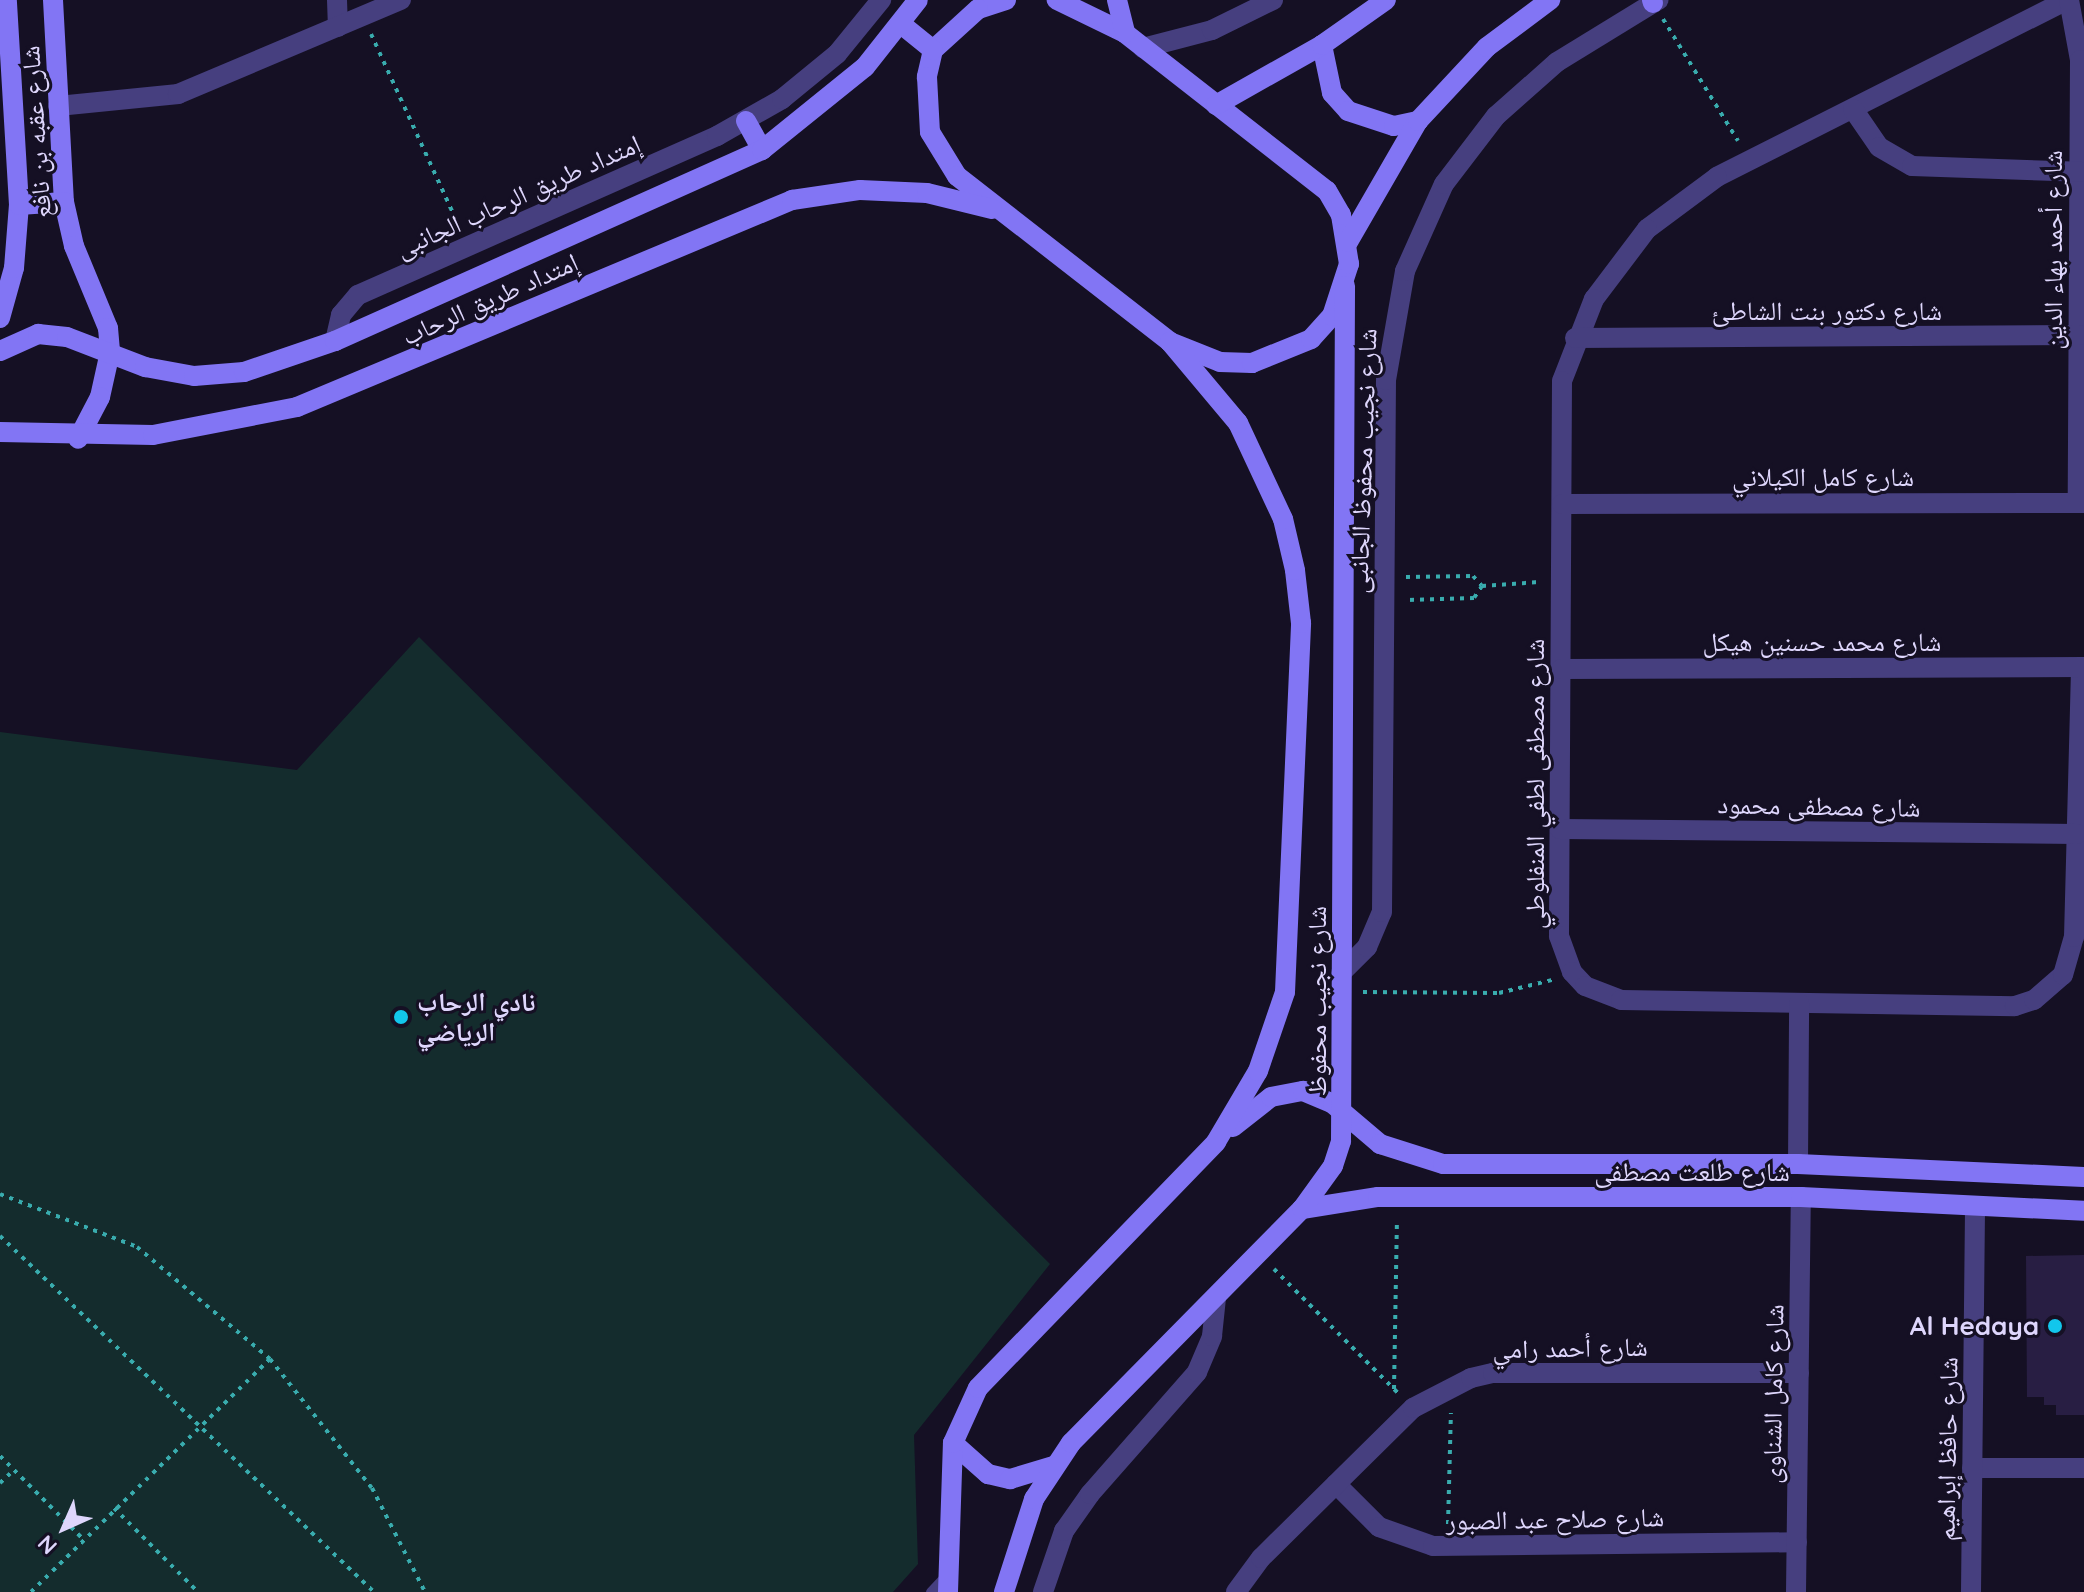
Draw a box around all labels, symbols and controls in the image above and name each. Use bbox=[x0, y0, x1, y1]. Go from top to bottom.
street label: شارع عقبه بن نافع bbox=[14, 45, 58, 219]
street label: إمتداد طريق الرحاب الجانبى bbox=[391, 128, 645, 264]
street label: شارع أحمد بهاء الدين bbox=[2037, 150, 2069, 350]
street label: إمتداد طريق الرحاب bbox=[397, 246, 583, 352]
street label: شارع دكتور بنت الشاطئ bbox=[1712, 295, 1942, 327]
street label: شارع نجيب محفوظ الجانبى bbox=[1343, 328, 1383, 594]
street label: شارع كامل الكيلاني bbox=[1732, 461, 1914, 493]
street label: شارع محمد حسنين هيكل bbox=[1703, 626, 1941, 658]
street label: شارع مصطفى لطفي المنفلوطي bbox=[1519, 639, 1551, 929]
street label: شارع مصطفى محمود bbox=[1717, 789, 1921, 823]
street label: شارع نجيب محفوظ bbox=[1301, 906, 1333, 1096]
place label: نادي الرحاب الرياضي bbox=[417, 986, 535, 1048]
marker: نادي الرحاب الرياضي bbox=[392, 1008, 410, 1026]
street label: شارع طلعت مصطفى bbox=[1594, 1156, 1790, 1188]
street label: شارع كامل الشناوى bbox=[1756, 1304, 1790, 1484]
place label: Al Hedaya bbox=[1910, 1310, 2039, 1342]
marker: Al Hedaya bbox=[2046, 1317, 2064, 1335]
street label: شارع أحمد رامي bbox=[1492, 1331, 1648, 1365]
street label: شارع حافظ إبراهيم bbox=[1930, 1357, 1964, 1541]
north arrow bbox=[24, 1488, 104, 1568]
street label: شارع صلاح عبد الصبور bbox=[1446, 1501, 1664, 1537]
text: N bbox=[31, 1529, 63, 1561]

